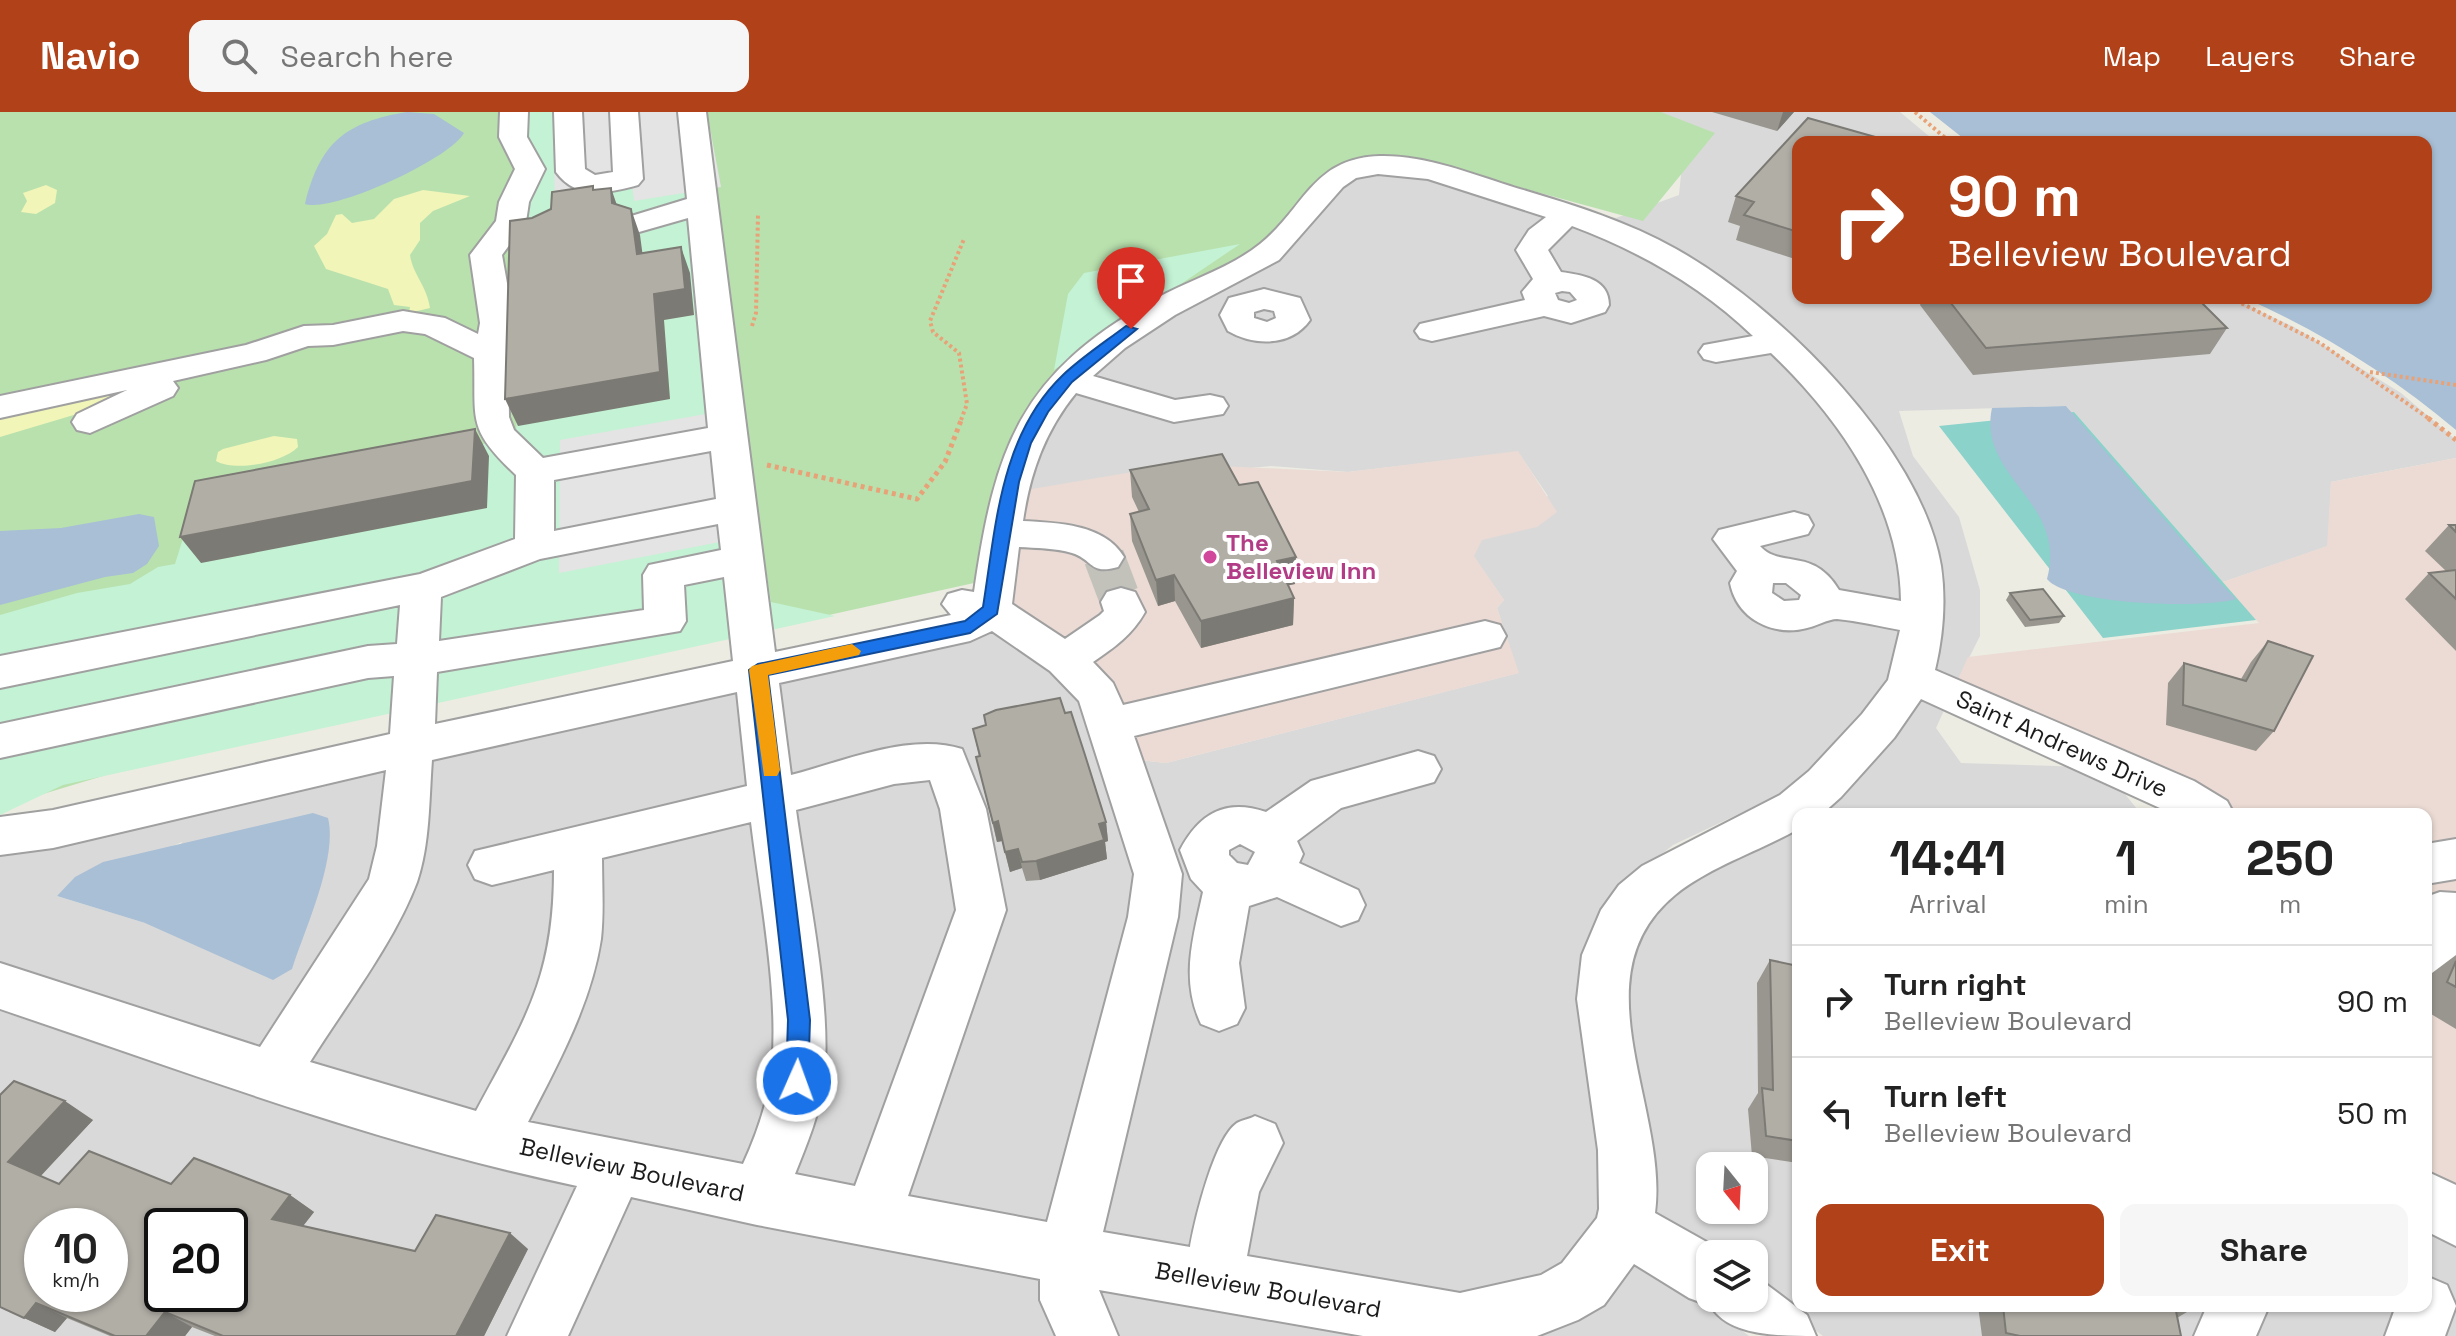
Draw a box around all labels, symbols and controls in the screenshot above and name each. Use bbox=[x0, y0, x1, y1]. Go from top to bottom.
search box bbox=[189, 20, 749, 92]
text: Navio bbox=[40, 32, 141, 80]
icon: search bbox=[217, 34, 261, 78]
text: Search here bbox=[281, 37, 453, 76]
text: Map bbox=[2103, 38, 2161, 74]
text: Layers bbox=[2205, 38, 2295, 74]
text: Share bbox=[2339, 38, 2416, 74]
text: 90 m bbox=[1948, 161, 2081, 232]
icon: right bbox=[1816, 168, 1920, 272]
text: Belleview Boulevard bbox=[1948, 231, 2292, 277]
pin bbox=[1097, 247, 1165, 329]
icon: arrive bbox=[1109, 259, 1153, 303]
place label: The Belleview Inn bbox=[1226, 527, 1376, 586]
marker: The Belleview Inn bbox=[1201, 548, 1219, 566]
street label: Saint Andrews Drive bbox=[1951, 683, 2173, 804]
text: 14:41 bbox=[1889, 828, 2006, 889]
text: 1 bbox=[2115, 828, 2137, 889]
text: 250 bbox=[2246, 828, 2334, 889]
text: Arrival bbox=[1909, 887, 1987, 921]
text: min bbox=[2104, 887, 2149, 921]
text: m bbox=[2279, 887, 2301, 921]
text: Turn right bbox=[1884, 965, 2027, 1004]
icon: right bbox=[1816, 979, 1860, 1023]
text: 90 m bbox=[2337, 982, 2408, 1021]
text: Belleview Boulevard bbox=[1884, 1004, 2132, 1038]
position arrow bbox=[755, 1039, 839, 1123]
text: Turn left bbox=[1884, 1077, 2007, 1116]
icon: left bbox=[1816, 1091, 1860, 1135]
text: 50 m bbox=[2337, 1094, 2408, 1133]
text: Belleview Boulevard bbox=[1884, 1116, 2132, 1150]
street label: Belleview Boulevard bbox=[517, 1131, 747, 1208]
north arrow bbox=[1696, 1152, 1768, 1224]
map controls bbox=[1696, 1152, 1768, 1312]
button: Exit bbox=[1816, 1204, 2104, 1296]
button: Share bbox=[2120, 1204, 2408, 1296]
speed limit sign: 20 bbox=[144, 1208, 248, 1312]
text: 10 bbox=[54, 1224, 98, 1275]
button: layers bbox=[1696, 1240, 1768, 1312]
street label: Belleview Boulevard bbox=[1153, 1254, 1384, 1325]
text: km/h bbox=[52, 1267, 100, 1293]

